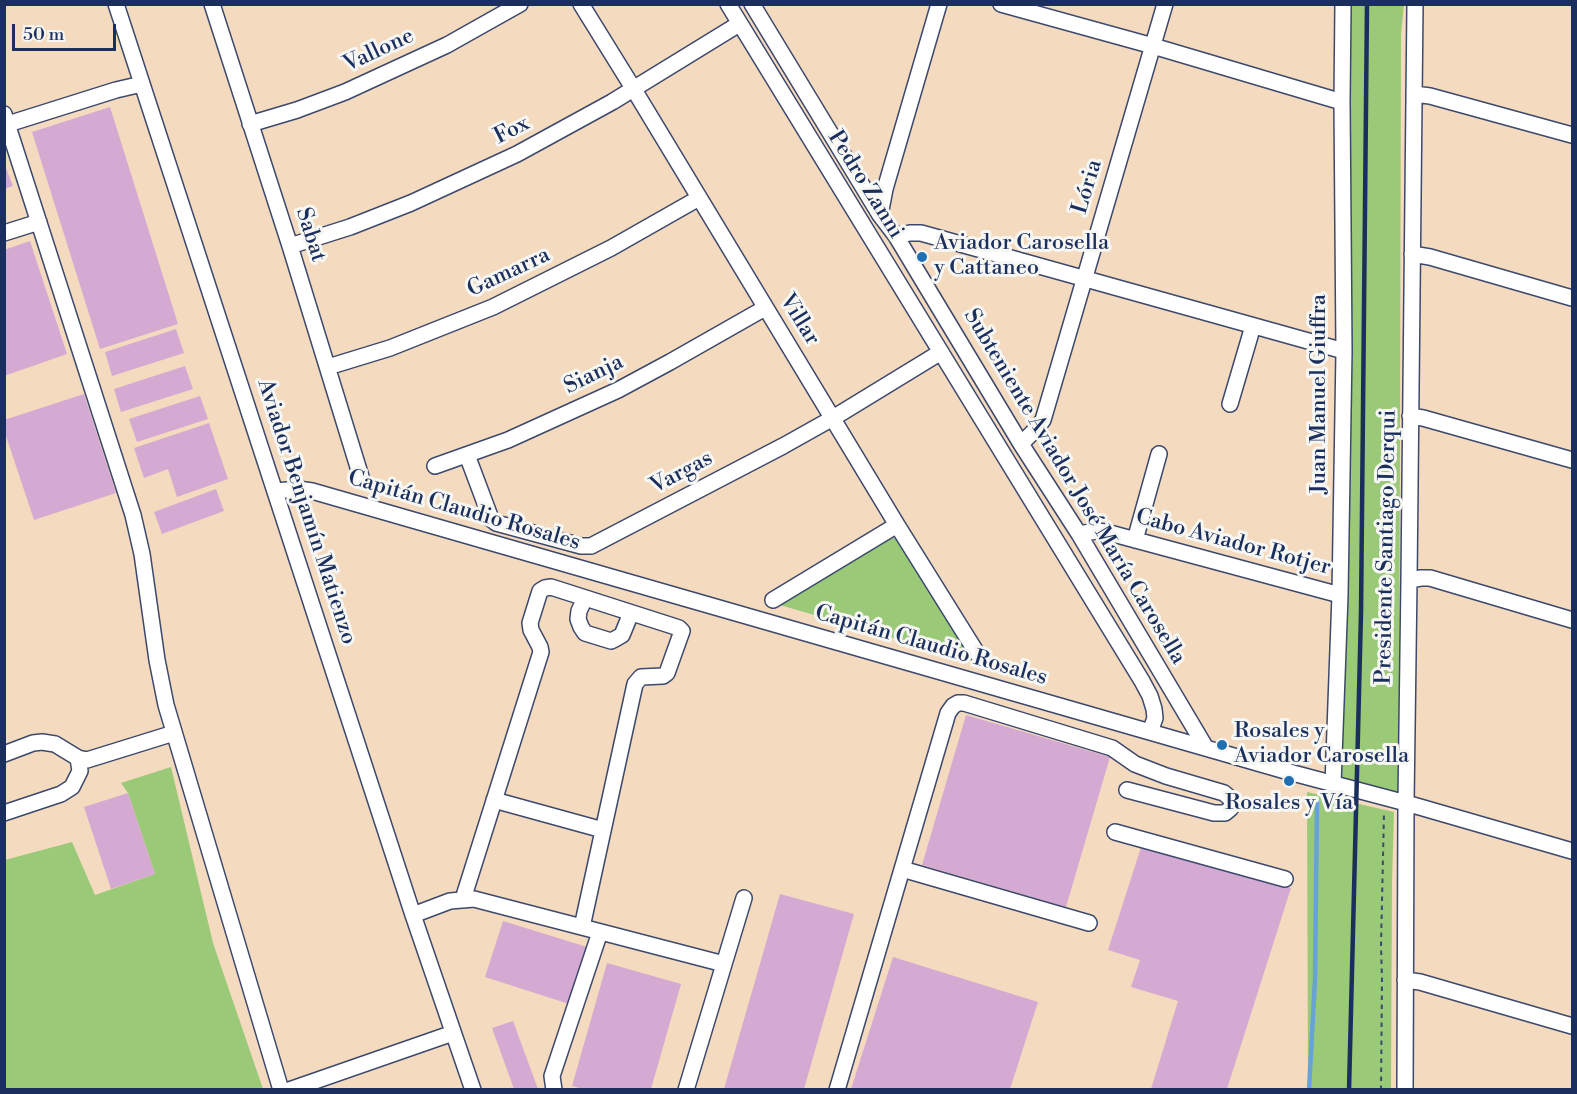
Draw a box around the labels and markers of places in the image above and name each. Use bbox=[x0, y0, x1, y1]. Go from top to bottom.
place label: Aviador Carosella y Cattaneo bbox=[934, 231, 1109, 282]
marker: Aviador Carosella y Cattaneo bbox=[915, 250, 929, 264]
place label: Rosales y Aviador Carosella bbox=[1234, 719, 1409, 770]
marker: Rosales y Aviador Carosella bbox=[1215, 738, 1229, 752]
marker: Rosales y Vía bbox=[1282, 774, 1296, 788]
place label: Rosales y Vía bbox=[1225, 791, 1353, 817]

